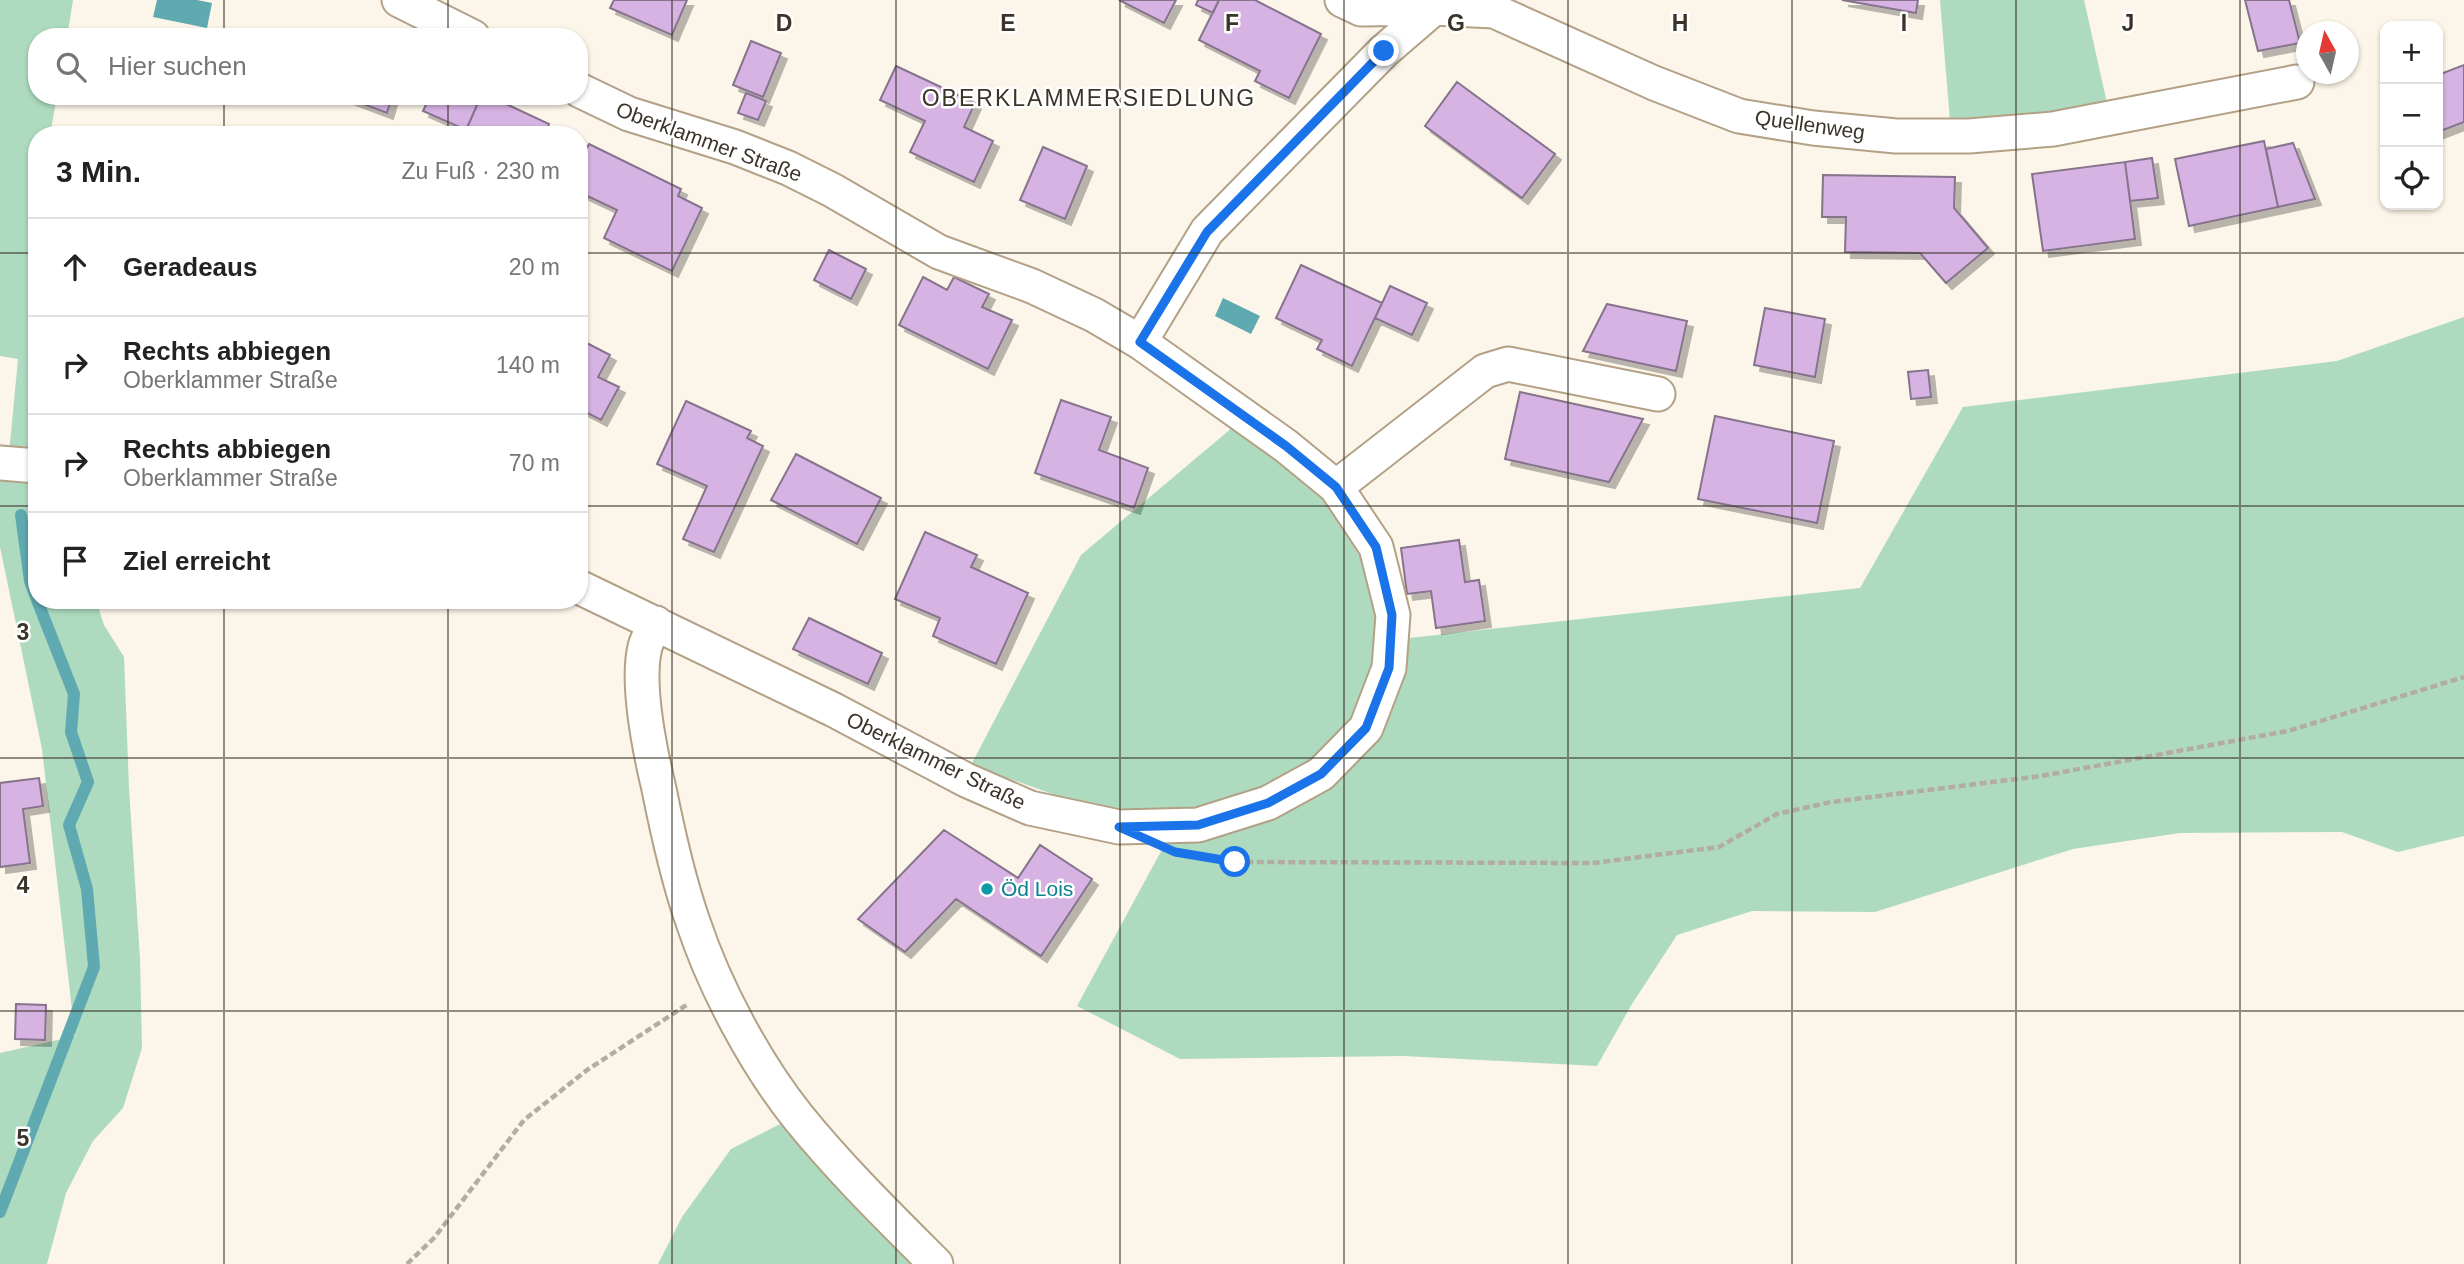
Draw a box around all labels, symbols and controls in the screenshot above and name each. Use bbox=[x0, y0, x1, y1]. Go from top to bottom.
text: D bbox=[776, 10, 792, 36]
text: E bbox=[1000, 10, 1016, 36]
text: F bbox=[1225, 10, 1239, 36]
text: G bbox=[1447, 10, 1465, 36]
text: H bbox=[1672, 10, 1688, 36]
text: I bbox=[1901, 10, 1907, 36]
text: J bbox=[2122, 10, 2134, 36]
north arrow bbox=[2296, 21, 2359, 84]
map controls bbox=[2380, 21, 2443, 210]
button: + bbox=[2380, 21, 2443, 84]
search box bbox=[28, 28, 588, 105]
route end bbox=[1368, 35, 1399, 66]
icon: search bbox=[52, 48, 90, 86]
text: Hier suchen bbox=[108, 51, 247, 81]
button: − bbox=[2380, 84, 2443, 147]
district label: OBERKLAMMERSIEDLUNG bbox=[922, 85, 1256, 111]
street label: Oberklammer Straße bbox=[613, 97, 805, 186]
street label: Quellenweg bbox=[1754, 105, 1867, 144]
button: locate bbox=[2380, 147, 2443, 210]
text: 3 Min. bbox=[56, 155, 141, 188]
text: Zu Fuß · 230 m bbox=[402, 158, 560, 184]
icon: ahead bbox=[56, 248, 94, 286]
text: Geradeaus bbox=[123, 252, 257, 282]
text: 20 m bbox=[509, 254, 560, 280]
text: Rechts abbiegen bbox=[123, 336, 331, 366]
icon: right bbox=[56, 346, 94, 384]
text: 140 m bbox=[496, 352, 560, 378]
text: Oberklammer Straße bbox=[123, 367, 338, 393]
text: Rechts abbiegen bbox=[123, 434, 331, 464]
icon: right bbox=[56, 444, 94, 482]
text: 70 m bbox=[509, 450, 560, 476]
text: Oberklammer Straße bbox=[123, 465, 338, 491]
icon: arrive bbox=[56, 542, 94, 580]
text: Ziel erreicht bbox=[123, 546, 270, 576]
text: 3 bbox=[17, 619, 29, 645]
street label: Oberklammer Straße bbox=[843, 707, 1029, 814]
route start bbox=[1219, 846, 1250, 877]
text: 4 bbox=[17, 872, 30, 898]
place label: Öd Lois bbox=[1001, 877, 1073, 900]
marker: Öd Lois bbox=[979, 881, 995, 897]
text: 5 bbox=[17, 1125, 30, 1151]

